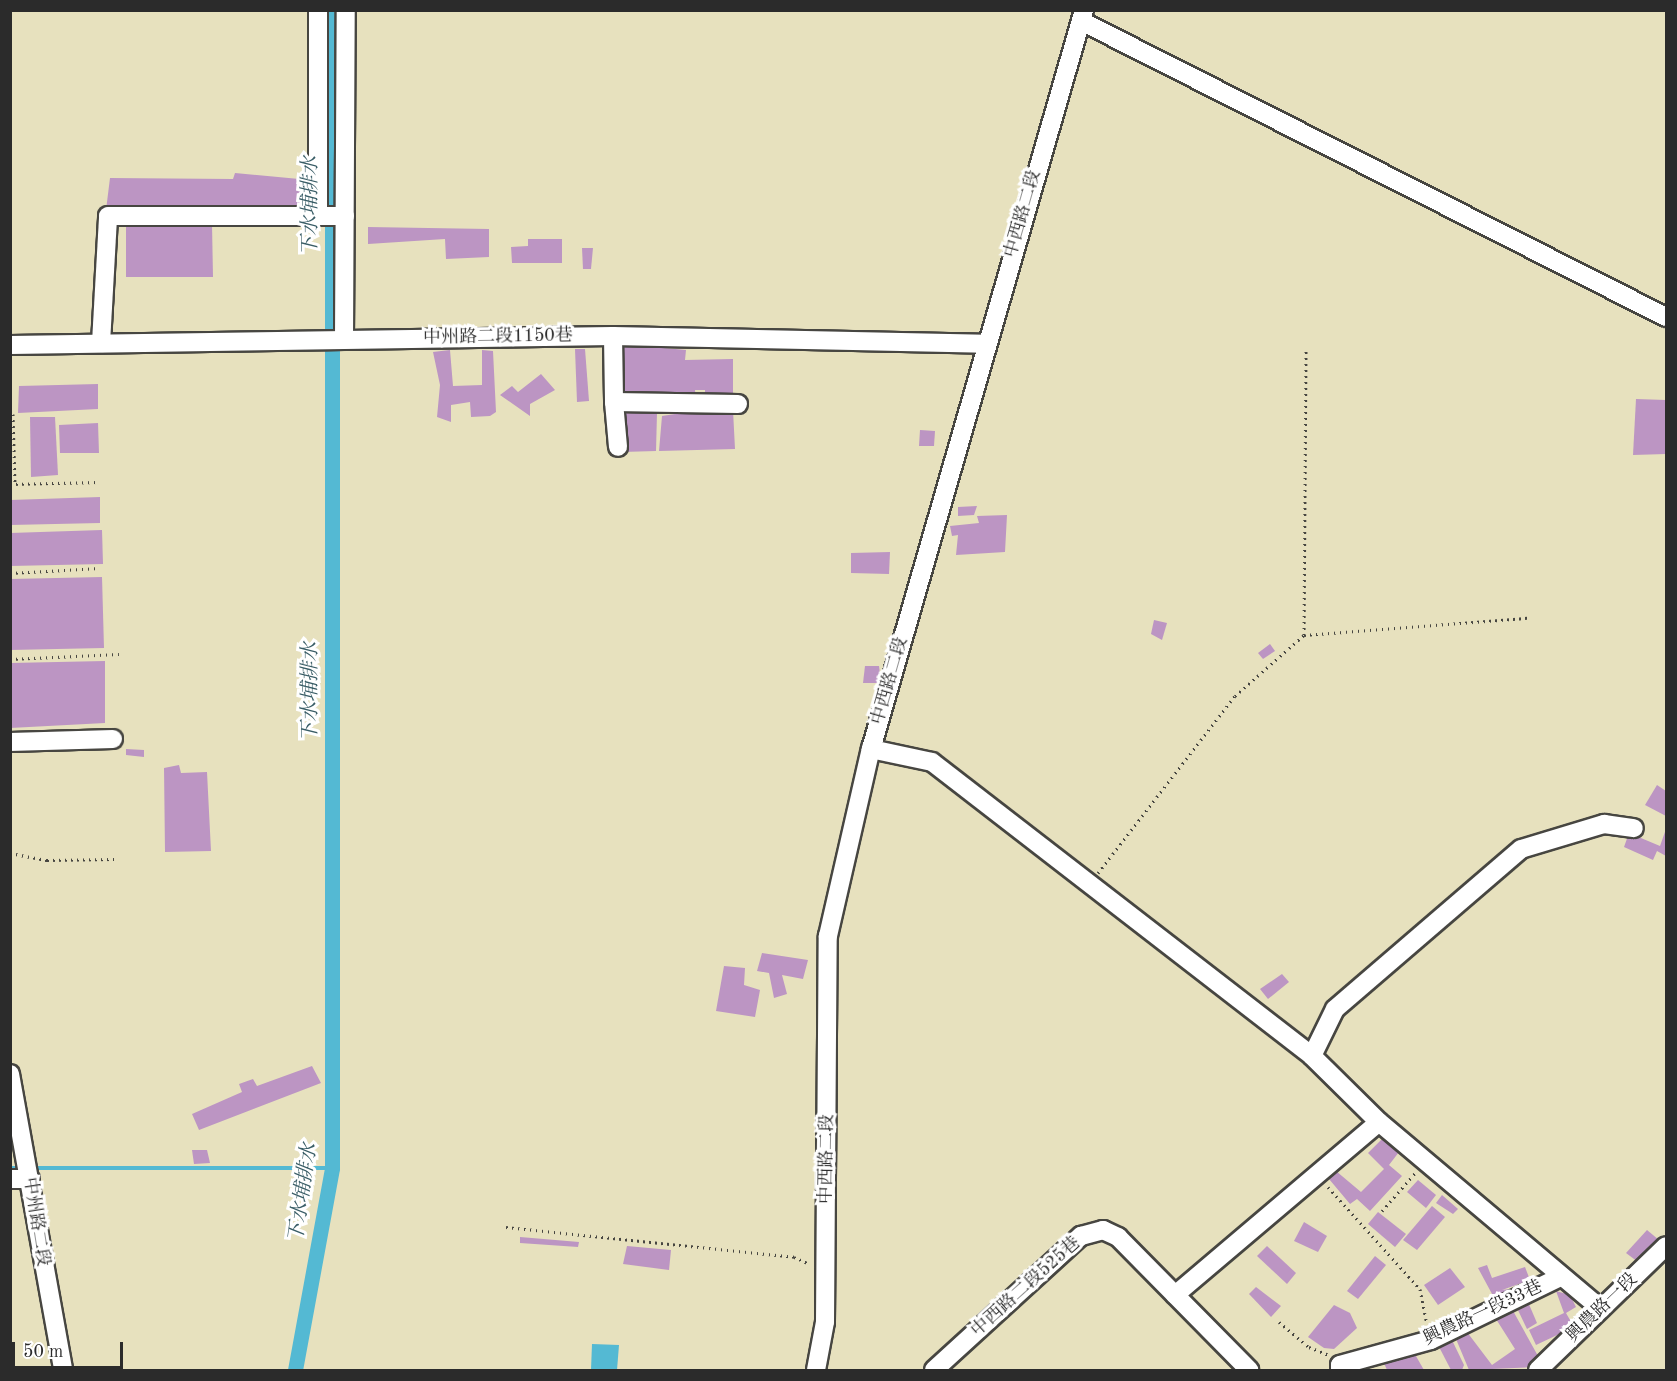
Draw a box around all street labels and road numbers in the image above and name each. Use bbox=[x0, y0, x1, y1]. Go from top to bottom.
street label: 中西路二段 bbox=[1000, 168, 1046, 260]
street label: 中州路二段1150巷 bbox=[423, 325, 573, 349]
street label: 中西路二段 bbox=[867, 635, 913, 727]
street label: 中西路二段 bbox=[815, 1114, 839, 1204]
street label: 中州路二段 bbox=[18, 1176, 54, 1268]
street label: 中西路二段525巷 bbox=[967, 1232, 1085, 1342]
street label: 興農路一段 bbox=[1562, 1269, 1642, 1347]
street label: 興農路一段33巷 bbox=[1420, 1276, 1546, 1350]

